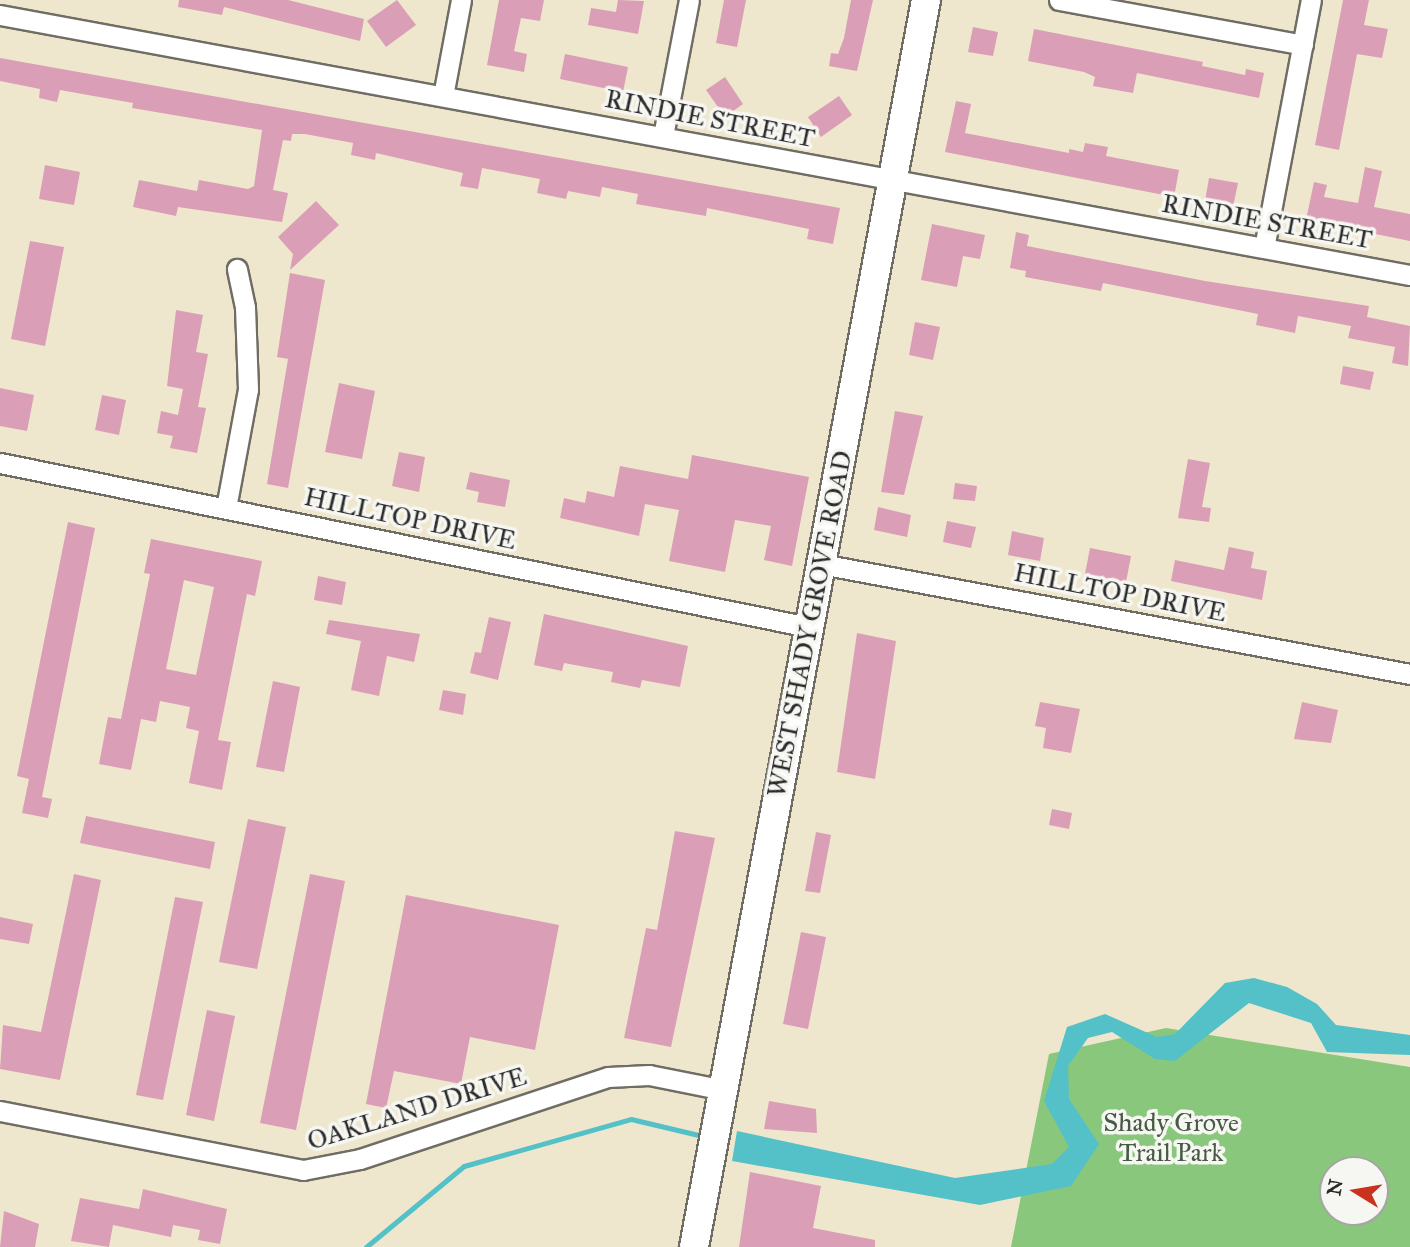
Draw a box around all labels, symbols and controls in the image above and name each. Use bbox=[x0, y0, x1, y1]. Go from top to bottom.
street label: RINDIE STREET bbox=[602, 83, 818, 155]
street label: RINDIE STREET bbox=[1159, 188, 1375, 256]
street label: WEST SHADY GROVE ROAD bbox=[761, 448, 859, 800]
street label: HILLTOP DRIVE bbox=[301, 481, 519, 557]
street label: HILLTOP DRIVE bbox=[1011, 557, 1229, 629]
street label: OAKLAND DRIVE bbox=[304, 1061, 530, 1157]
park label: Shady Grove Trail Park bbox=[1103, 1107, 1239, 1168]
north arrow bbox=[1319, 1156, 1389, 1226]
text: N bbox=[1322, 1177, 1348, 1197]

